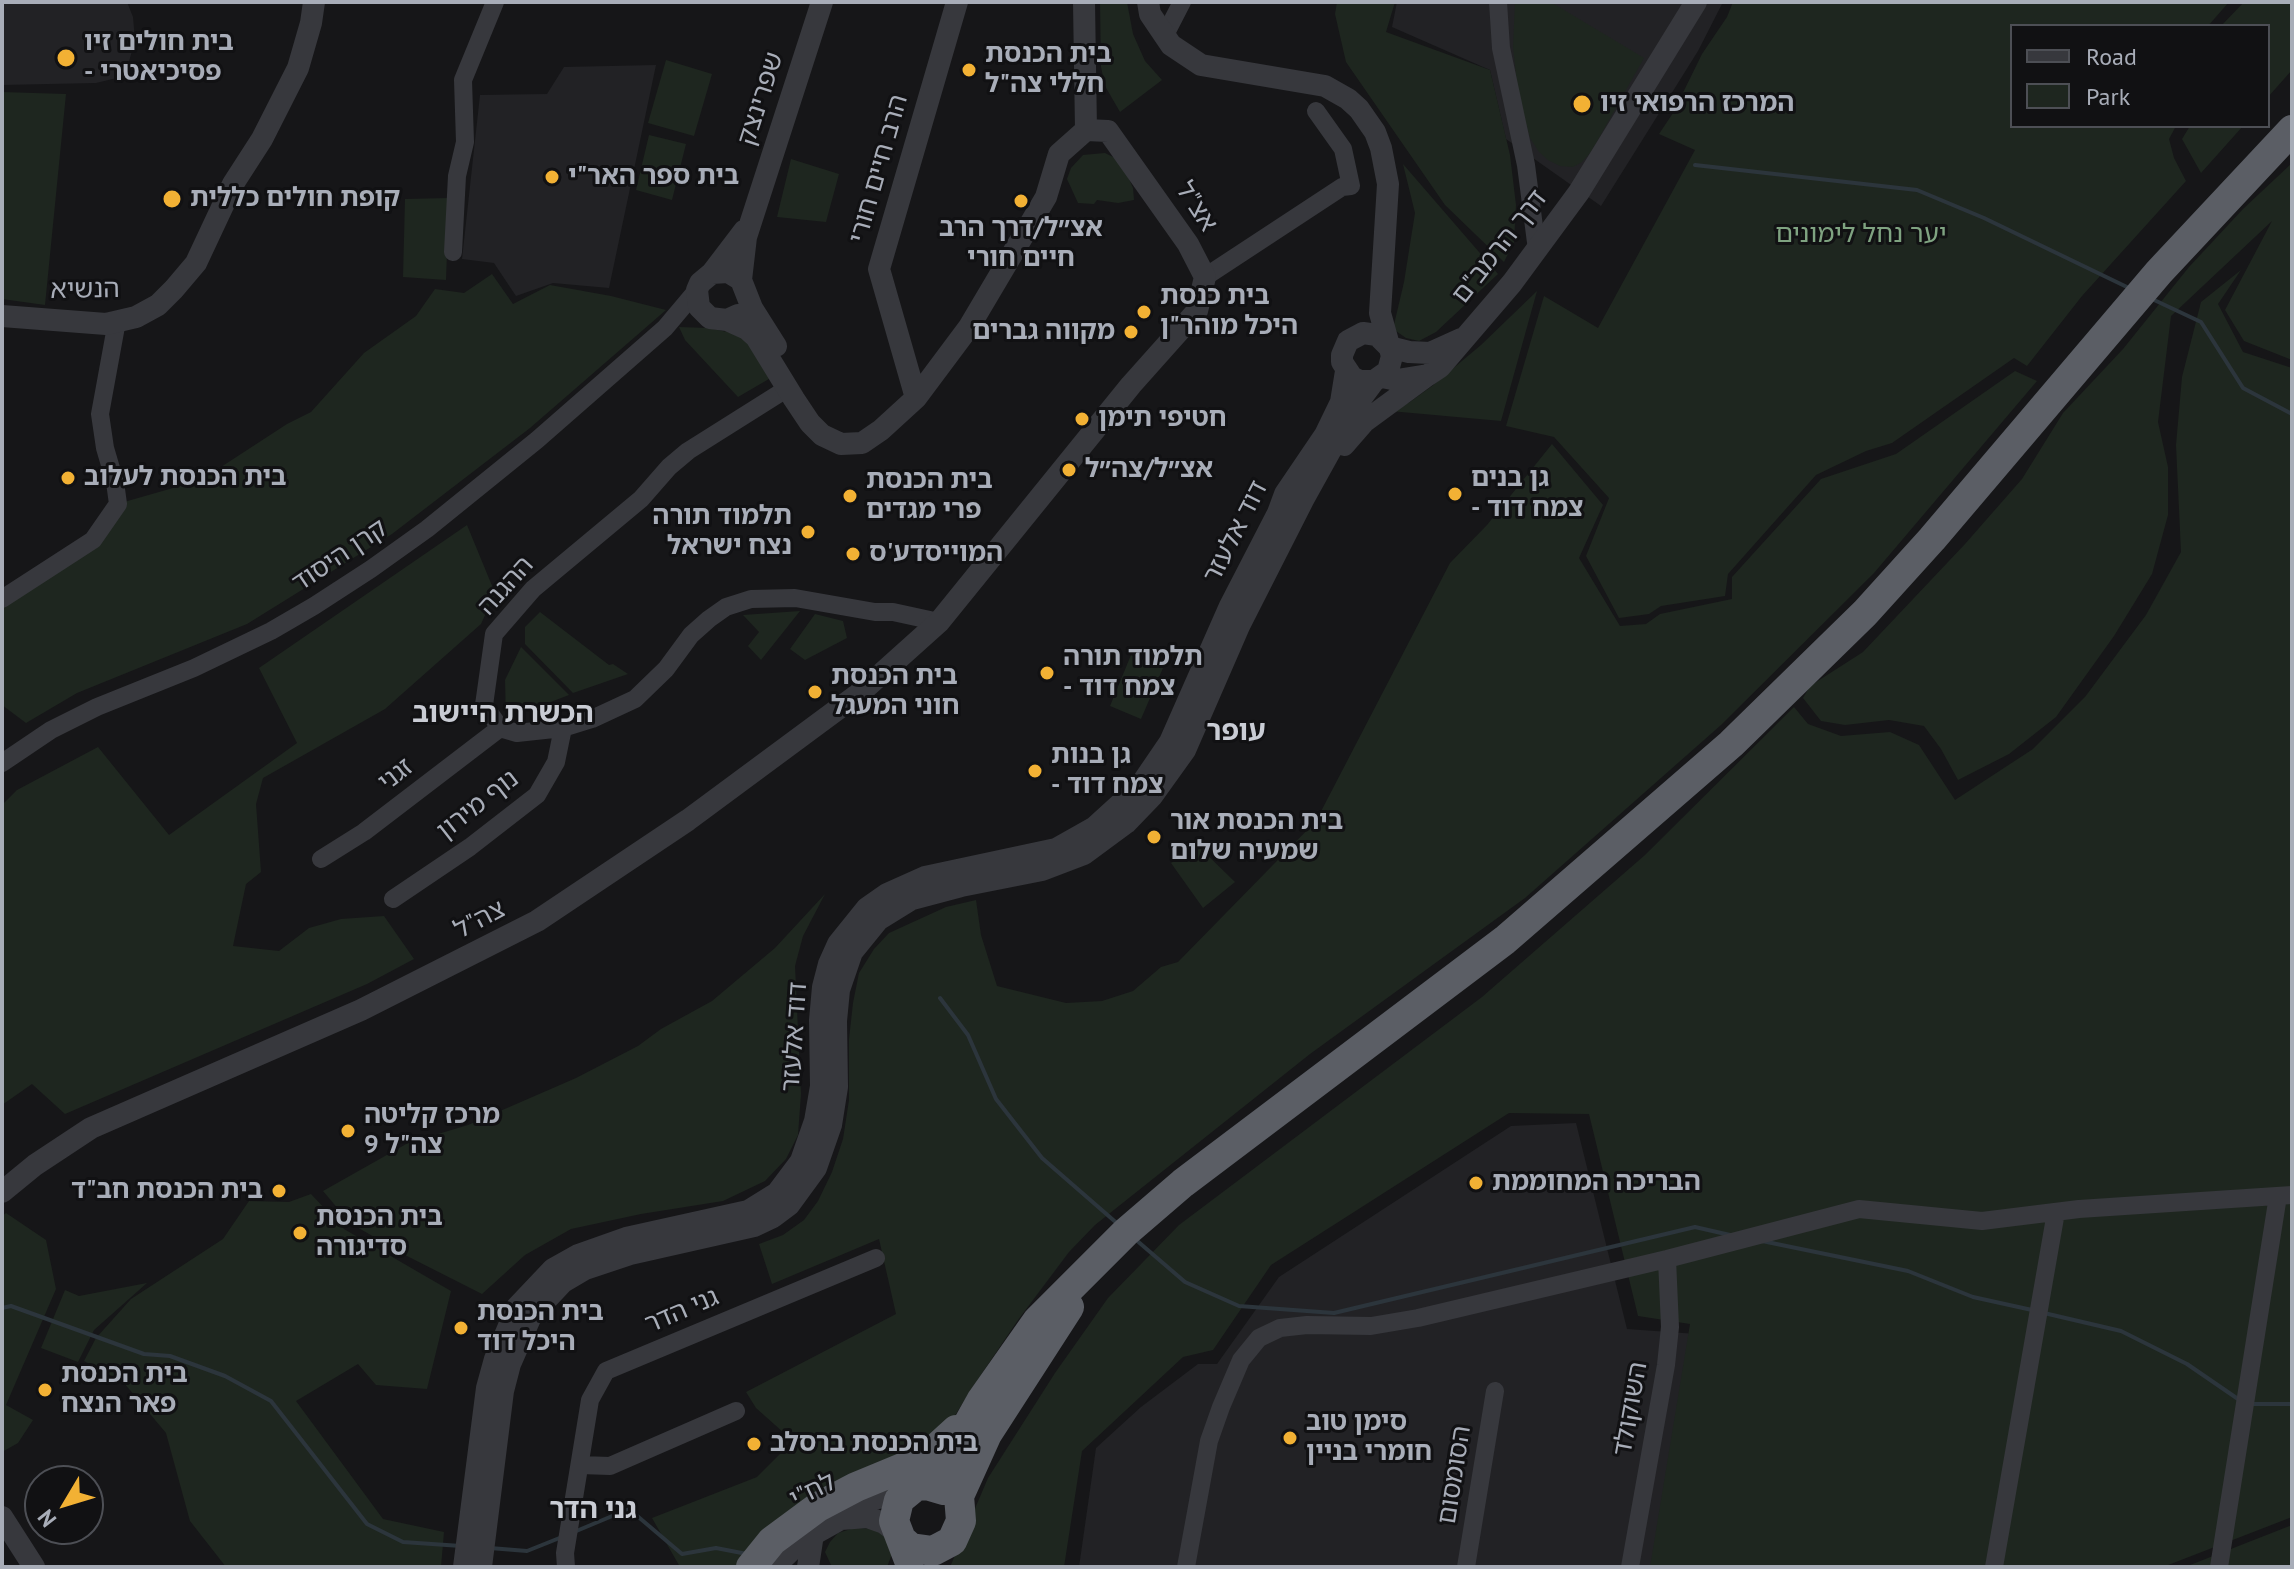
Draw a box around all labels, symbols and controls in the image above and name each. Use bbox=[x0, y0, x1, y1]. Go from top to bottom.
legend bbox=[2010, 24, 2270, 128]
place label: בית חולים זיו - פסיכיאטרי bbox=[84, 27, 234, 88]
place label: בית הכנסת חללי צה"ל bbox=[985, 39, 1112, 100]
text: Road bbox=[2086, 41, 2137, 72]
marker: בית חולים זיו - פסיכיאטרי bbox=[55, 47, 77, 69]
street label: שפרינצק bbox=[731, 48, 791, 150]
marker: בית הכנסת חללי צה"ל bbox=[960, 61, 978, 79]
text: Park bbox=[2086, 81, 2130, 112]
place label: המרכז הרפואי זיו bbox=[1600, 88, 1794, 120]
street label: הרב חיים חורי bbox=[843, 91, 915, 247]
marker: המרכז הרפואי זיו bbox=[1571, 93, 1593, 115]
place label: בית ספר האר"י bbox=[568, 161, 739, 193]
marker: בית ספר האר"י bbox=[543, 168, 561, 186]
street label: אצ"ל bbox=[1168, 176, 1224, 238]
place label: קופת חולים כללית bbox=[190, 183, 400, 215]
street label: דרך הרמב"ם bbox=[1446, 184, 1554, 310]
marker: קופת חולים כללית bbox=[161, 188, 183, 210]
marker: אצ״ל/דרך הרב חיים חורי bbox=[1012, 192, 1030, 210]
place label: אצ״ל/דרך הרב חיים חורי bbox=[939, 213, 1103, 274]
park label: יער נחל לימונים bbox=[1775, 219, 1947, 251]
street label: הנשיא bbox=[50, 274, 120, 306]
place label: בית כנסת היכל מוהר"ן bbox=[1160, 281, 1298, 342]
marker: בית כנסת היכל מוהר"ן bbox=[1135, 303, 1153, 321]
place label: מקווה גברים bbox=[972, 316, 1115, 348]
marker: מקווה גברים bbox=[1122, 323, 1140, 341]
place label: חטיפי תימן bbox=[1098, 403, 1227, 435]
marker: חטיפי תימן bbox=[1073, 410, 1091, 428]
place label: אצ״ל/צה״ל bbox=[1085, 454, 1213, 486]
marker: אצ״ל/צה״ל bbox=[1060, 461, 1078, 479]
place label: בית הכנסת לעלוב bbox=[84, 462, 287, 494]
place label: גן בנים - צמח דוד bbox=[1471, 463, 1584, 524]
place label: בית הכנסת פרי מגדים bbox=[866, 465, 993, 526]
marker: בית הכנסת לעלוב bbox=[59, 469, 77, 487]
street label: דוד אלעזר bbox=[1197, 476, 1275, 588]
marker: גן בנים - צמח דוד bbox=[1446, 485, 1464, 503]
marker: בית הכנסת פרי מגדים bbox=[841, 487, 859, 505]
place label: תלמוד תורה נצח ישראל bbox=[652, 501, 792, 562]
street label: קרן היסוד bbox=[287, 513, 393, 599]
marker: תלמוד תורה נצח ישראל bbox=[799, 523, 817, 541]
place label: המוייסדע'ס bbox=[869, 538, 1003, 570]
marker: המוייסדע'ס bbox=[844, 545, 862, 563]
street label: ההגנה bbox=[471, 550, 541, 622]
place label: תלמוד תורה - צמח דוד bbox=[1063, 642, 1203, 704]
place label: בית הכנסת חוני המעגל bbox=[831, 661, 959, 722]
marker: תלמוד תורה - צמח דוד bbox=[1038, 664, 1056, 682]
marker: בית הכנסת חוני המעגל bbox=[806, 683, 824, 701]
district label: הכשרת היישוב bbox=[412, 697, 594, 731]
district label: עופר bbox=[1206, 715, 1266, 749]
place label: גן בנות - צמח דוד bbox=[1051, 740, 1164, 802]
street label: זגני bbox=[372, 752, 420, 798]
marker: גן בנות - צמח דוד bbox=[1026, 762, 1044, 780]
street label: נוף מירון bbox=[431, 763, 525, 847]
place label: בית הכנסת אור שמעיה שלום bbox=[1170, 806, 1343, 868]
marker: בית הכנסת אור שמעיה שלום bbox=[1145, 828, 1163, 846]
street label: צה"ל bbox=[449, 894, 511, 946]
street label: דוד אלעזר bbox=[776, 981, 814, 1093]
place label: מרכז קליטה צה"ל 9 bbox=[364, 1100, 500, 1162]
marker: מרכז קליטה צה"ל 9 bbox=[339, 1122, 357, 1140]
place label: הבריכה המחוממת bbox=[1492, 1167, 1701, 1199]
marker: הבריכה המחוממת bbox=[1467, 1174, 1485, 1192]
place label: בית הכנסת חב"ד bbox=[71, 1175, 263, 1207]
marker: בית הכנסת חב"ד bbox=[270, 1182, 288, 1200]
place label: בית הכנסת סדיגורה bbox=[316, 1202, 443, 1264]
marker: בית הכנסת סדיגורה bbox=[291, 1224, 309, 1242]
street label: גני הדר bbox=[641, 1282, 723, 1340]
place label: בית הכנסת היכל דוד bbox=[477, 1297, 604, 1358]
marker: בית הכנסת היכל דוד bbox=[452, 1319, 470, 1337]
place label: בית הכנסת פאר הנצח bbox=[61, 1359, 188, 1420]
street label: השוקולד bbox=[1607, 1360, 1655, 1458]
marker: בית הכנסת פאר הנצח bbox=[36, 1381, 54, 1399]
place label: סימן טוב חומרי בניין bbox=[1306, 1407, 1432, 1468]
street label: הסומסום bbox=[1432, 1423, 1478, 1527]
place label: בית הכנסת ברסלב bbox=[770, 1428, 978, 1460]
marker: סימן טוב חומרי בניין bbox=[1281, 1429, 1299, 1447]
marker: בית הכנסת ברסלב bbox=[745, 1435, 763, 1453]
north arrow bbox=[24, 1465, 104, 1545]
street label: לח"י bbox=[785, 1467, 841, 1515]
district label: גני הדר bbox=[549, 1493, 637, 1527]
text: N bbox=[31, 1504, 62, 1533]

